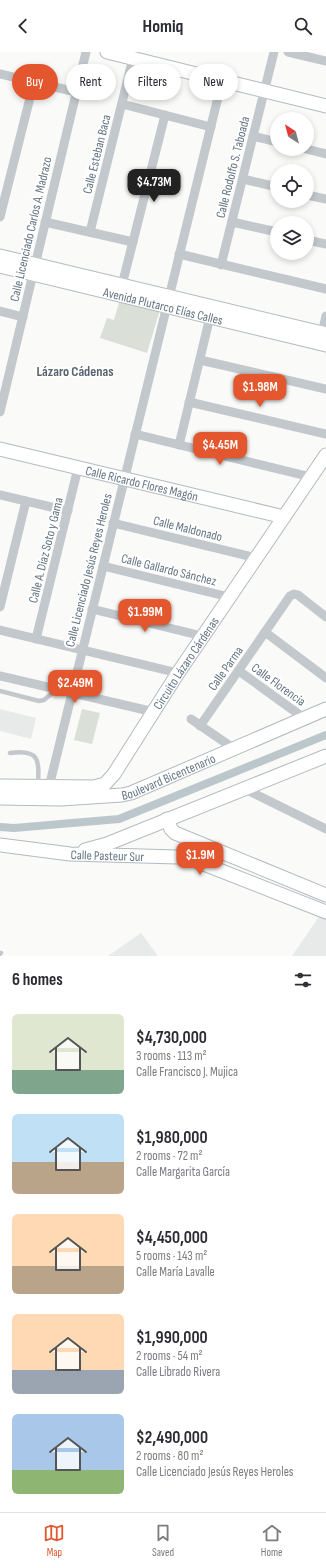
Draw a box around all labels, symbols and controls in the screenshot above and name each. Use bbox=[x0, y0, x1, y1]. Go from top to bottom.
icon: back bbox=[12, 15, 34, 37]
icon: search bbox=[292, 15, 314, 37]
text: Homiq bbox=[143, 16, 183, 37]
chip: Buy bbox=[12, 64, 58, 100]
chip: Rent bbox=[66, 64, 116, 100]
chip: Filters bbox=[124, 64, 181, 100]
chip: New bbox=[189, 64, 238, 100]
north arrow bbox=[270, 112, 314, 156]
map controls bbox=[270, 112, 314, 260]
street label: Calle Esteban Baca bbox=[79, 113, 115, 196]
street label: Calle Rodolfo S. Taboada bbox=[213, 115, 253, 220]
street label: Calle Licenciado Carlos A. Madrazo bbox=[7, 155, 55, 303]
button: locate bbox=[270, 164, 314, 208]
pin: $4.73M bbox=[121, 169, 187, 203]
text: $4.73M bbox=[137, 174, 171, 190]
button: layers bbox=[270, 216, 314, 260]
street label: Avenida Plutarco Elías Calles bbox=[101, 284, 225, 329]
district label: Lázaro Cádenas bbox=[36, 363, 114, 380]
pin: $1.98M bbox=[227, 374, 293, 408]
text: $1.98M bbox=[242, 379, 278, 395]
pin: $4.45M bbox=[187, 432, 253, 466]
text: $4.45M bbox=[202, 437, 238, 453]
street label: Calle Ricardo Flores Magón bbox=[84, 463, 200, 505]
street label: Calle Licenciado Jesús Reyes Heroles bbox=[62, 492, 116, 649]
street label: Calle A. Díaz Soto y Gama bbox=[25, 496, 67, 605]
street label: Calle Maldonado bbox=[152, 513, 224, 545]
street label: Calle Gallardo Sánchez bbox=[119, 550, 218, 590]
pin: $1.99M bbox=[112, 599, 178, 633]
text: $1.99M bbox=[127, 604, 163, 620]
street label: Circuito Lázaro Cárdenas bbox=[150, 614, 223, 713]
street label: Calle Parma bbox=[205, 643, 247, 694]
street label: Calle Florencia bbox=[248, 660, 309, 710]
pin: $2.49M bbox=[42, 670, 108, 704]
text: $2.49M bbox=[57, 675, 93, 691]
street label: Boulevard Bicentenario bbox=[120, 751, 218, 804]
pin: $1.9M bbox=[172, 842, 228, 876]
street label: Calle Pasteur Sur bbox=[70, 847, 145, 865]
text: $1.9M bbox=[185, 847, 215, 863]
icon: filters bbox=[292, 969, 314, 991]
text: 6 homes bbox=[12, 970, 63, 990]
text: $4,730,000 bbox=[136, 1028, 207, 1048]
icon: home bbox=[44, 1030, 92, 1078]
text: 3 rooms · 113 m² bbox=[136, 1048, 207, 1064]
text: Calle Francisco J. Mujica bbox=[136, 1064, 238, 1080]
text: $1,980,000 bbox=[136, 1128, 208, 1148]
icon: home bbox=[44, 1130, 92, 1178]
text: 2 rooms · 72 m² bbox=[136, 1148, 202, 1164]
text: Calle Margarita García bbox=[136, 1164, 230, 1180]
text: $4,450,000 bbox=[136, 1228, 208, 1248]
icon: home bbox=[44, 1230, 92, 1278]
text: 5 rooms · 143 m² bbox=[136, 1248, 207, 1264]
text: Calle María Lavalle bbox=[136, 1264, 215, 1280]
text: $1,990,000 bbox=[136, 1328, 208, 1348]
icon: home bbox=[44, 1330, 92, 1378]
text: 2 rooms · 54 m² bbox=[136, 1348, 203, 1364]
text: Calle Librado Rivera bbox=[136, 1364, 220, 1380]
text: $2,490,000 bbox=[136, 1428, 208, 1448]
icon: home bbox=[44, 1430, 92, 1478]
text: 2 rooms · 80 m² bbox=[136, 1448, 203, 1464]
text: Calle Licenciado Jesús Reyes Heroles bbox=[136, 1464, 294, 1480]
tab: Map bbox=[43, 1522, 65, 1559]
tab: Saved bbox=[152, 1522, 174, 1559]
tab: Home bbox=[261, 1522, 283, 1559]

